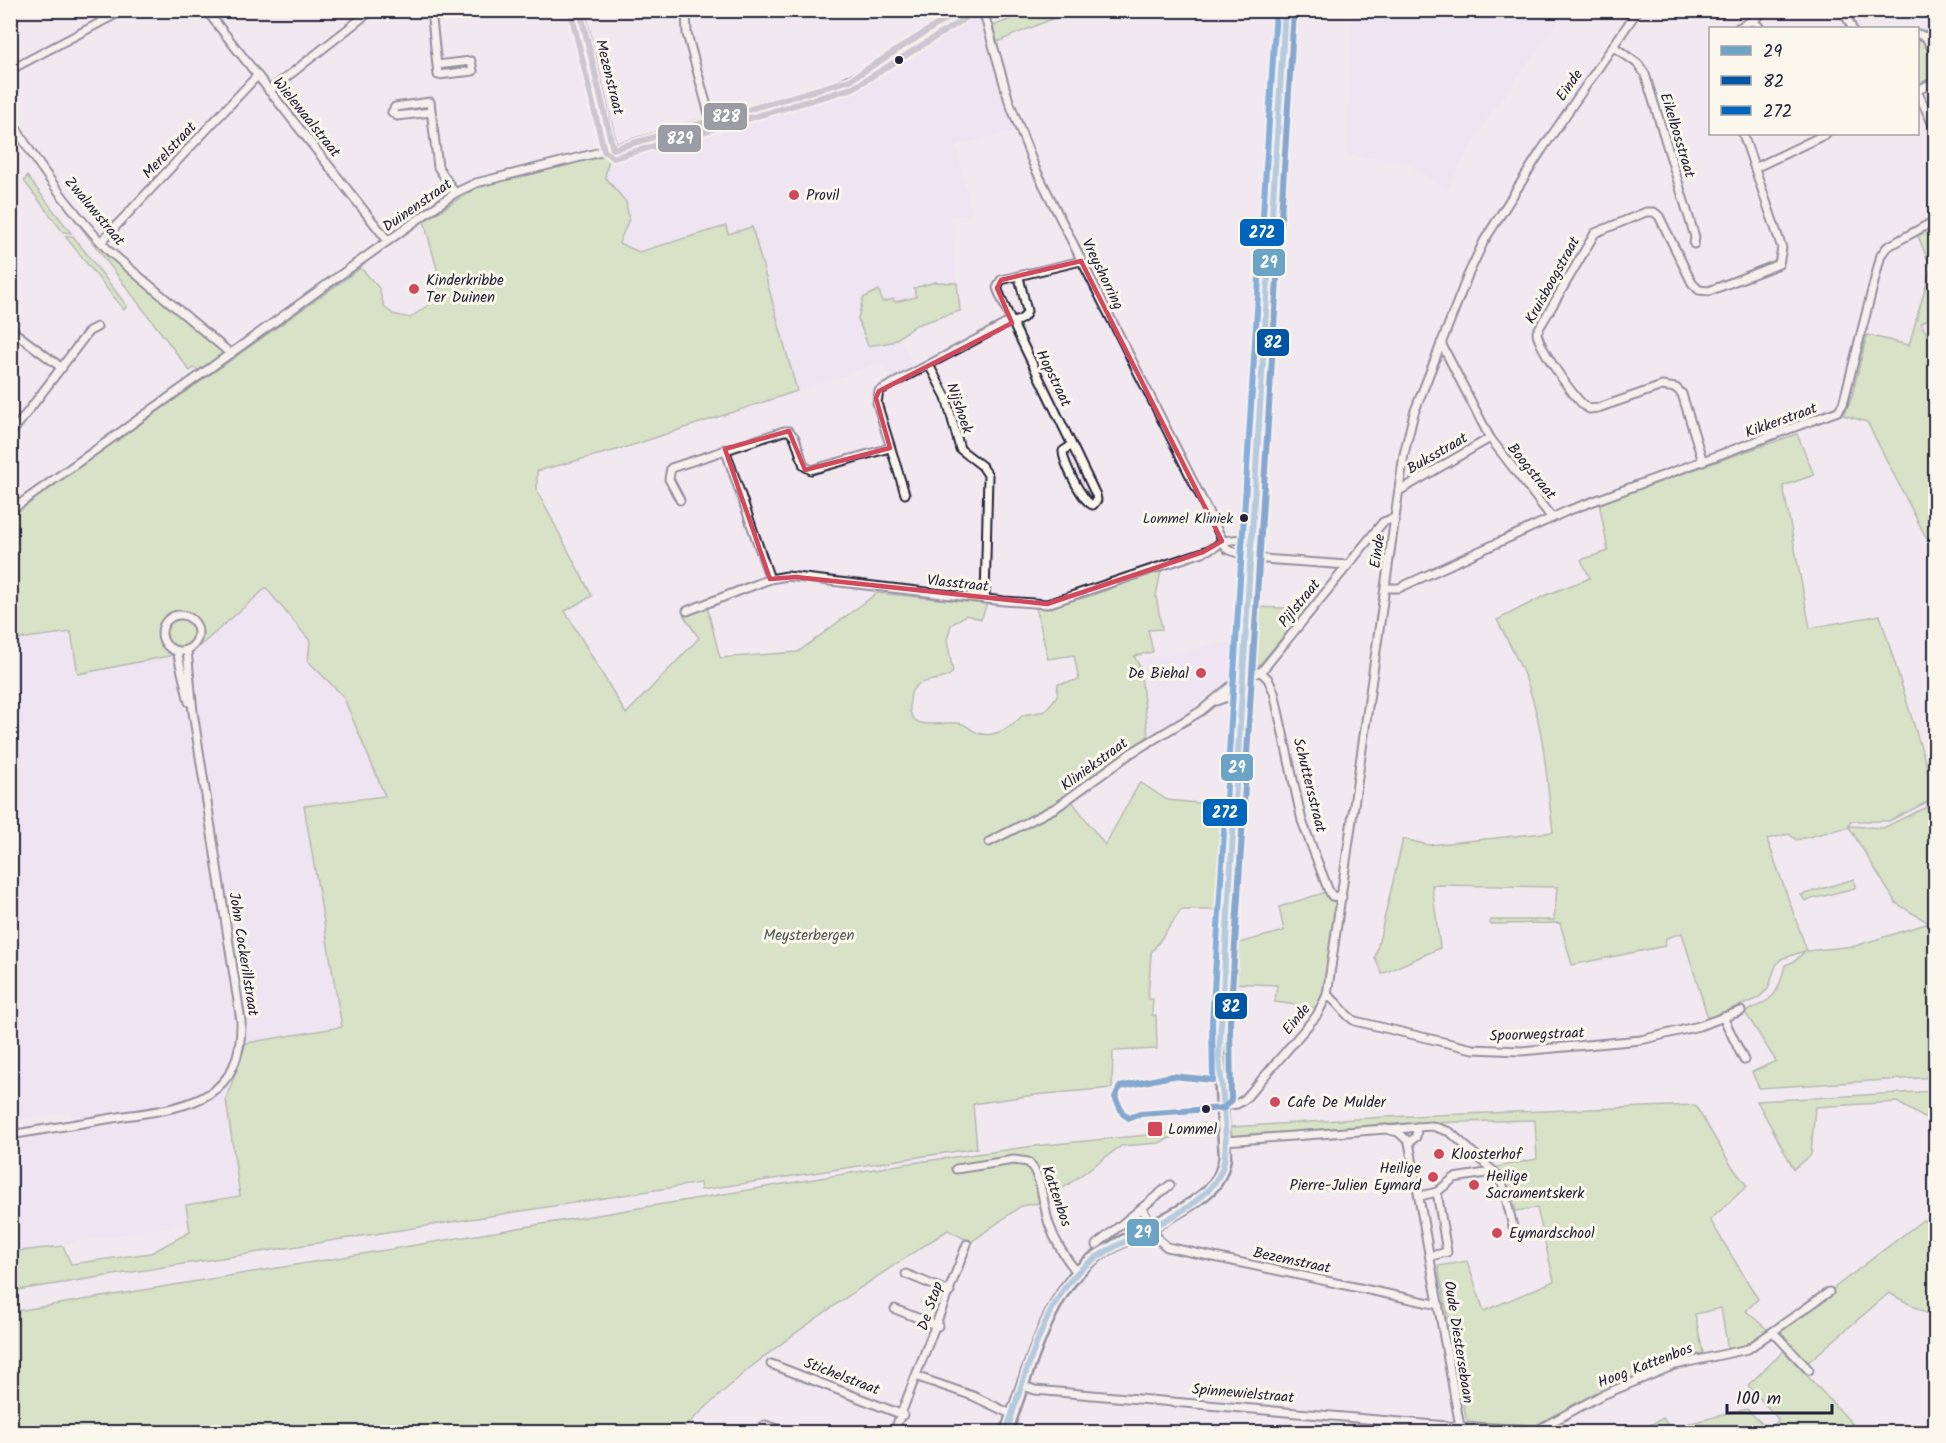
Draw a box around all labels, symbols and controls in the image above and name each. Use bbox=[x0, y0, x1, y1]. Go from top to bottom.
legend bbox=[1709, 27, 1919, 135]
street label: Mezenstraat bbox=[588, 37, 630, 118]
text: 29 bbox=[1763, 38, 1782, 67]
unlabelled marker bbox=[893, 54, 905, 66]
street label: Einde bbox=[1550, 64, 1590, 107]
text: 82 bbox=[1763, 68, 1784, 97]
street label: Wielewaalstraat bbox=[266, 72, 346, 163]
street label: Eikelbosstraat bbox=[1653, 90, 1701, 181]
text: 272 bbox=[1763, 98, 1792, 127]
line badge: 828 bbox=[703, 102, 748, 131]
text: 828 bbox=[712, 105, 741, 130]
street label: Merelstraat bbox=[137, 116, 203, 185]
line badge: 829 bbox=[657, 124, 702, 153]
text: 829 bbox=[667, 127, 693, 152]
street label: Zwaluwstraat bbox=[58, 172, 131, 252]
street label: Duinenstraat bbox=[378, 173, 457, 239]
place label: Provil bbox=[806, 184, 840, 208]
marker: Provil bbox=[787, 188, 801, 202]
line badge: 272 bbox=[1239, 218, 1285, 247]
text: 272 bbox=[1249, 221, 1275, 246]
street label: Kruisboogstraat bbox=[1519, 232, 1587, 329]
street label: Vreyshorring bbox=[1075, 235, 1130, 314]
line badge: 29 bbox=[1252, 248, 1286, 277]
text: 29 bbox=[1260, 251, 1278, 276]
place label: Kinderkribbe Ter Duinen bbox=[426, 269, 504, 310]
marker: Kinderkribbe Ter Duinen bbox=[407, 282, 421, 296]
line badge: 82 bbox=[1256, 328, 1290, 357]
text: 82 bbox=[1264, 331, 1282, 356]
street label: Hopstraat bbox=[1029, 346, 1077, 411]
street label: Nijshoek bbox=[939, 380, 979, 438]
street label: Kikkerstraat bbox=[1742, 397, 1821, 445]
street label: Buksstraat bbox=[1402, 427, 1473, 481]
street label: Boogstraat bbox=[1501, 438, 1562, 505]
place label: Lommel Kliniek bbox=[1143, 508, 1233, 530]
marker: Lommel Kliniek bbox=[1238, 512, 1250, 524]
street label: Einde bbox=[1364, 532, 1392, 570]
street label: Vlasstraat bbox=[926, 569, 990, 599]
street label: Pijlstraat bbox=[1273, 574, 1327, 633]
place label: De Biehal bbox=[1128, 662, 1189, 686]
marker: De Biehal bbox=[1194, 666, 1208, 680]
street label: Kliniekstraat bbox=[1056, 732, 1134, 798]
street label: Schuttersstraat bbox=[1286, 735, 1332, 835]
line badge: 29 bbox=[1220, 753, 1254, 782]
text: 29 bbox=[1228, 756, 1246, 781]
line badge: 272 bbox=[1202, 798, 1248, 827]
text: 272 bbox=[1212, 801, 1238, 826]
street label: John Cockerillstraat bbox=[221, 891, 265, 1018]
park label: Meysterbergen bbox=[764, 924, 855, 948]
line badge: 82 bbox=[1214, 992, 1248, 1020]
text: 82 bbox=[1222, 995, 1240, 1020]
street label: Einde bbox=[1277, 998, 1317, 1041]
street label: Spoorwegstraat bbox=[1489, 1021, 1585, 1049]
place label: Cafe De Mulder bbox=[1287, 1091, 1387, 1115]
marker: Cafe De Mulder bbox=[1268, 1095, 1282, 1109]
unlabelled marker bbox=[1200, 1103, 1212, 1115]
place label: Lommel bbox=[1168, 1118, 1218, 1142]
marker: Lommel bbox=[1146, 1120, 1164, 1138]
place label: Kloosterhof bbox=[1451, 1143, 1523, 1167]
marker: Kloosterhof bbox=[1432, 1147, 1446, 1161]
place label: Heilige Pierre-Julien Eymard bbox=[1289, 1157, 1422, 1198]
street label: Kattenbos bbox=[1034, 1162, 1078, 1231]
place label: Heilige Sacramentskerk bbox=[1486, 1165, 1585, 1206]
marker: Heilige Pierre-Julien Eymard bbox=[1426, 1170, 1440, 1184]
marker: Heilige Sacramentskerk bbox=[1467, 1178, 1481, 1192]
line badge: 29 bbox=[1126, 1218, 1160, 1247]
text: 29 bbox=[1134, 1221, 1152, 1246]
place label: Eymardschool bbox=[1509, 1222, 1595, 1246]
marker: Eymardschool bbox=[1490, 1226, 1504, 1240]
street label: Bezemstraat bbox=[1251, 1241, 1333, 1281]
street label: De Stap bbox=[911, 1279, 950, 1334]
street label: Oude Diestersebaan bbox=[1436, 1279, 1480, 1405]
street label: Hoog Kattenbos bbox=[1594, 1337, 1697, 1395]
street label: Stichelstraat bbox=[800, 1351, 883, 1402]
scale bar bbox=[1727, 1377, 1832, 1415]
street label: Spinnewielstraat bbox=[1191, 1378, 1295, 1410]
text: 100 m bbox=[1736, 1385, 1781, 1414]

